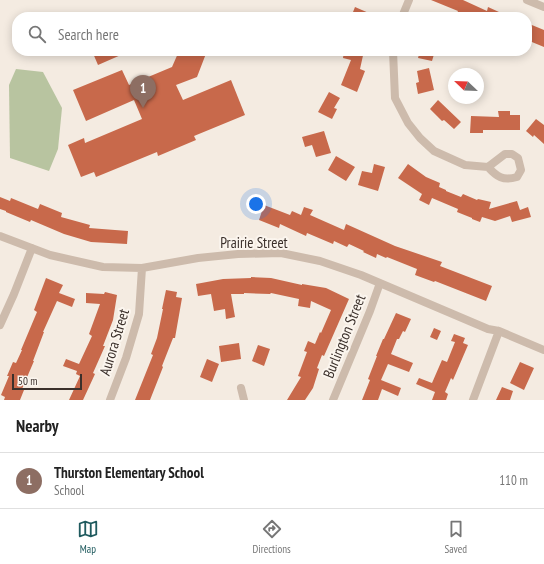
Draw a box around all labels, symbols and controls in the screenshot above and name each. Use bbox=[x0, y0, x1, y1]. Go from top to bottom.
search box bbox=[12, 12, 532, 56]
icon: search bbox=[26, 23, 48, 45]
text: Search here bbox=[58, 25, 119, 44]
north arrow bbox=[448, 68, 484, 104]
pin: 1 bbox=[130, 75, 156, 108]
your location bbox=[246, 194, 266, 214]
street label: Prairie Street bbox=[220, 233, 288, 252]
street label: Burlington Street bbox=[319, 291, 369, 381]
street label: Aurora Street bbox=[95, 306, 133, 378]
scale bar bbox=[12, 372, 82, 391]
text: 50 m bbox=[18, 374, 37, 388]
text: Nearby bbox=[16, 415, 59, 437]
text: Thurston Elementary School bbox=[54, 463, 204, 482]
text: 1 bbox=[26, 472, 32, 489]
text: 110 m bbox=[499, 472, 528, 489]
text: School bbox=[54, 482, 84, 499]
tab: Map bbox=[77, 518, 99, 556]
tab: Directions bbox=[253, 518, 291, 556]
tab: Saved bbox=[444, 518, 467, 556]

